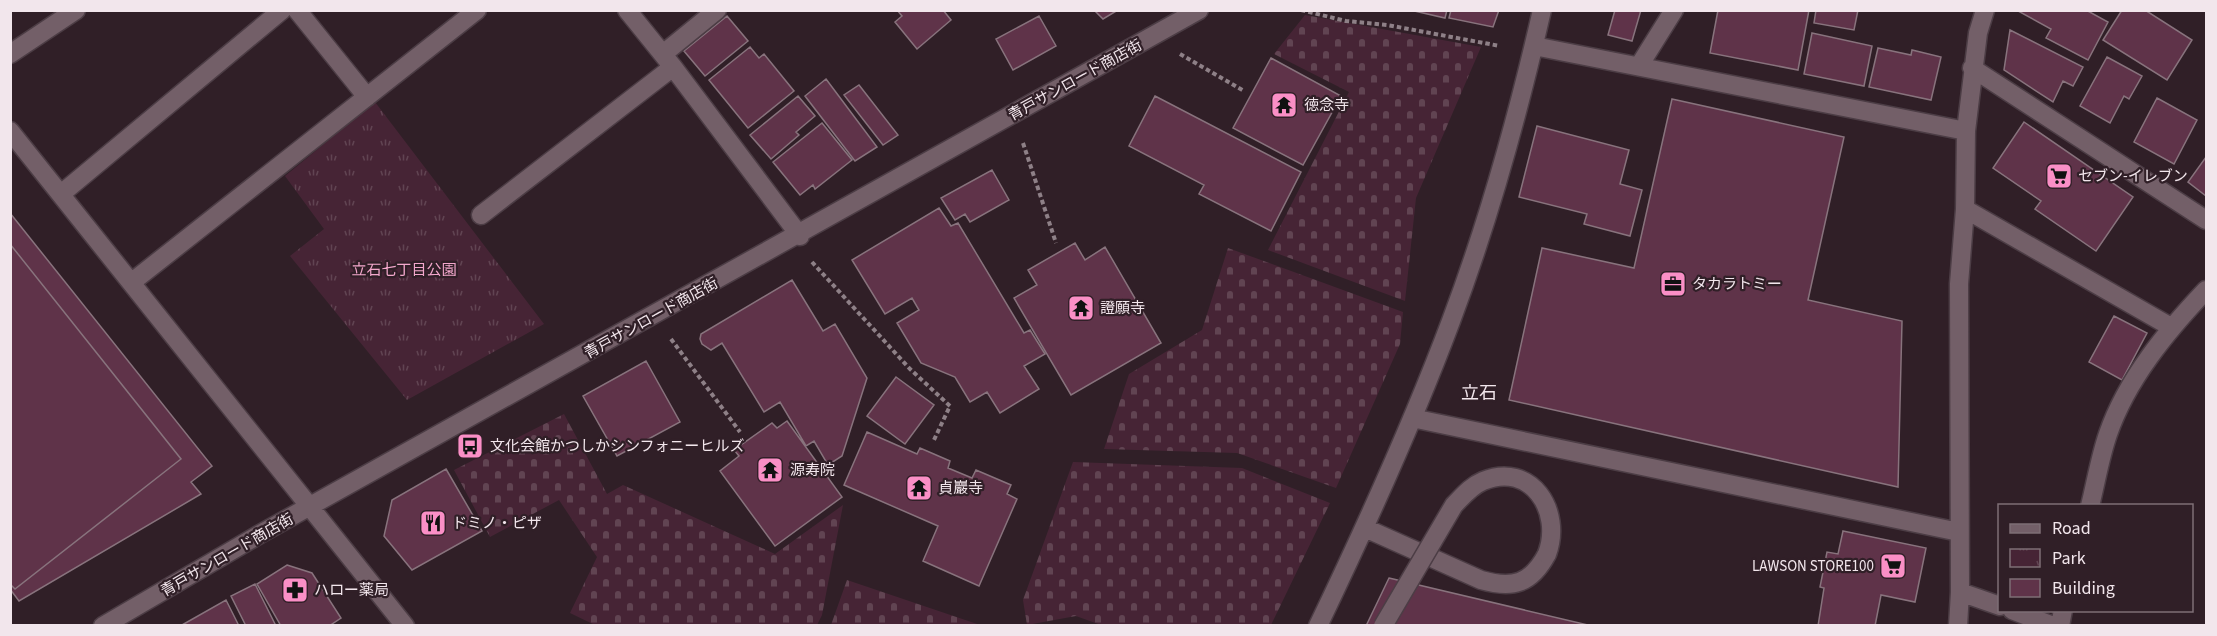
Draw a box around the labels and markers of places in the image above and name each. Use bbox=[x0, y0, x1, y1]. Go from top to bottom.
temple icon: 徳念寺 bbox=[1269, 90, 1299, 120]
place label: 徳念寺 bbox=[1304, 95, 1349, 116]
supermarket icon: セブン-イレブン bbox=[2044, 161, 2074, 191]
place label: セブン-イレブン bbox=[2078, 166, 2188, 187]
office icon: タカラトミー bbox=[1658, 269, 1688, 299]
place label: タカラトミー bbox=[1692, 274, 1782, 295]
temple icon: 證願寺 bbox=[1066, 293, 1096, 323]
place label: 證願寺 bbox=[1100, 298, 1145, 319]
bus stop icon: 文化会館かつしかシンフォニーヒルズ bbox=[455, 431, 485, 461]
place label: 文化会館かつしかシンフォニーヒルズ bbox=[490, 436, 745, 457]
temple icon: 源寿院 bbox=[755, 455, 785, 485]
place label: 源寿院 bbox=[790, 460, 835, 481]
temple icon: 貞巖寺 bbox=[904, 473, 934, 503]
place label: 貞巖寺 bbox=[938, 478, 983, 499]
restaurant icon: ドミノ・ピザ bbox=[418, 508, 448, 538]
place label: ドミノ・ピザ bbox=[452, 513, 542, 534]
supermarket icon: LAWSON STORE100 bbox=[1878, 551, 1908, 581]
place label: LAWSON STORE100 bbox=[1752, 556, 1874, 577]
pharmacy icon: ハロー薬局 bbox=[280, 575, 310, 605]
place label: ハロー薬局 bbox=[314, 580, 389, 601]

